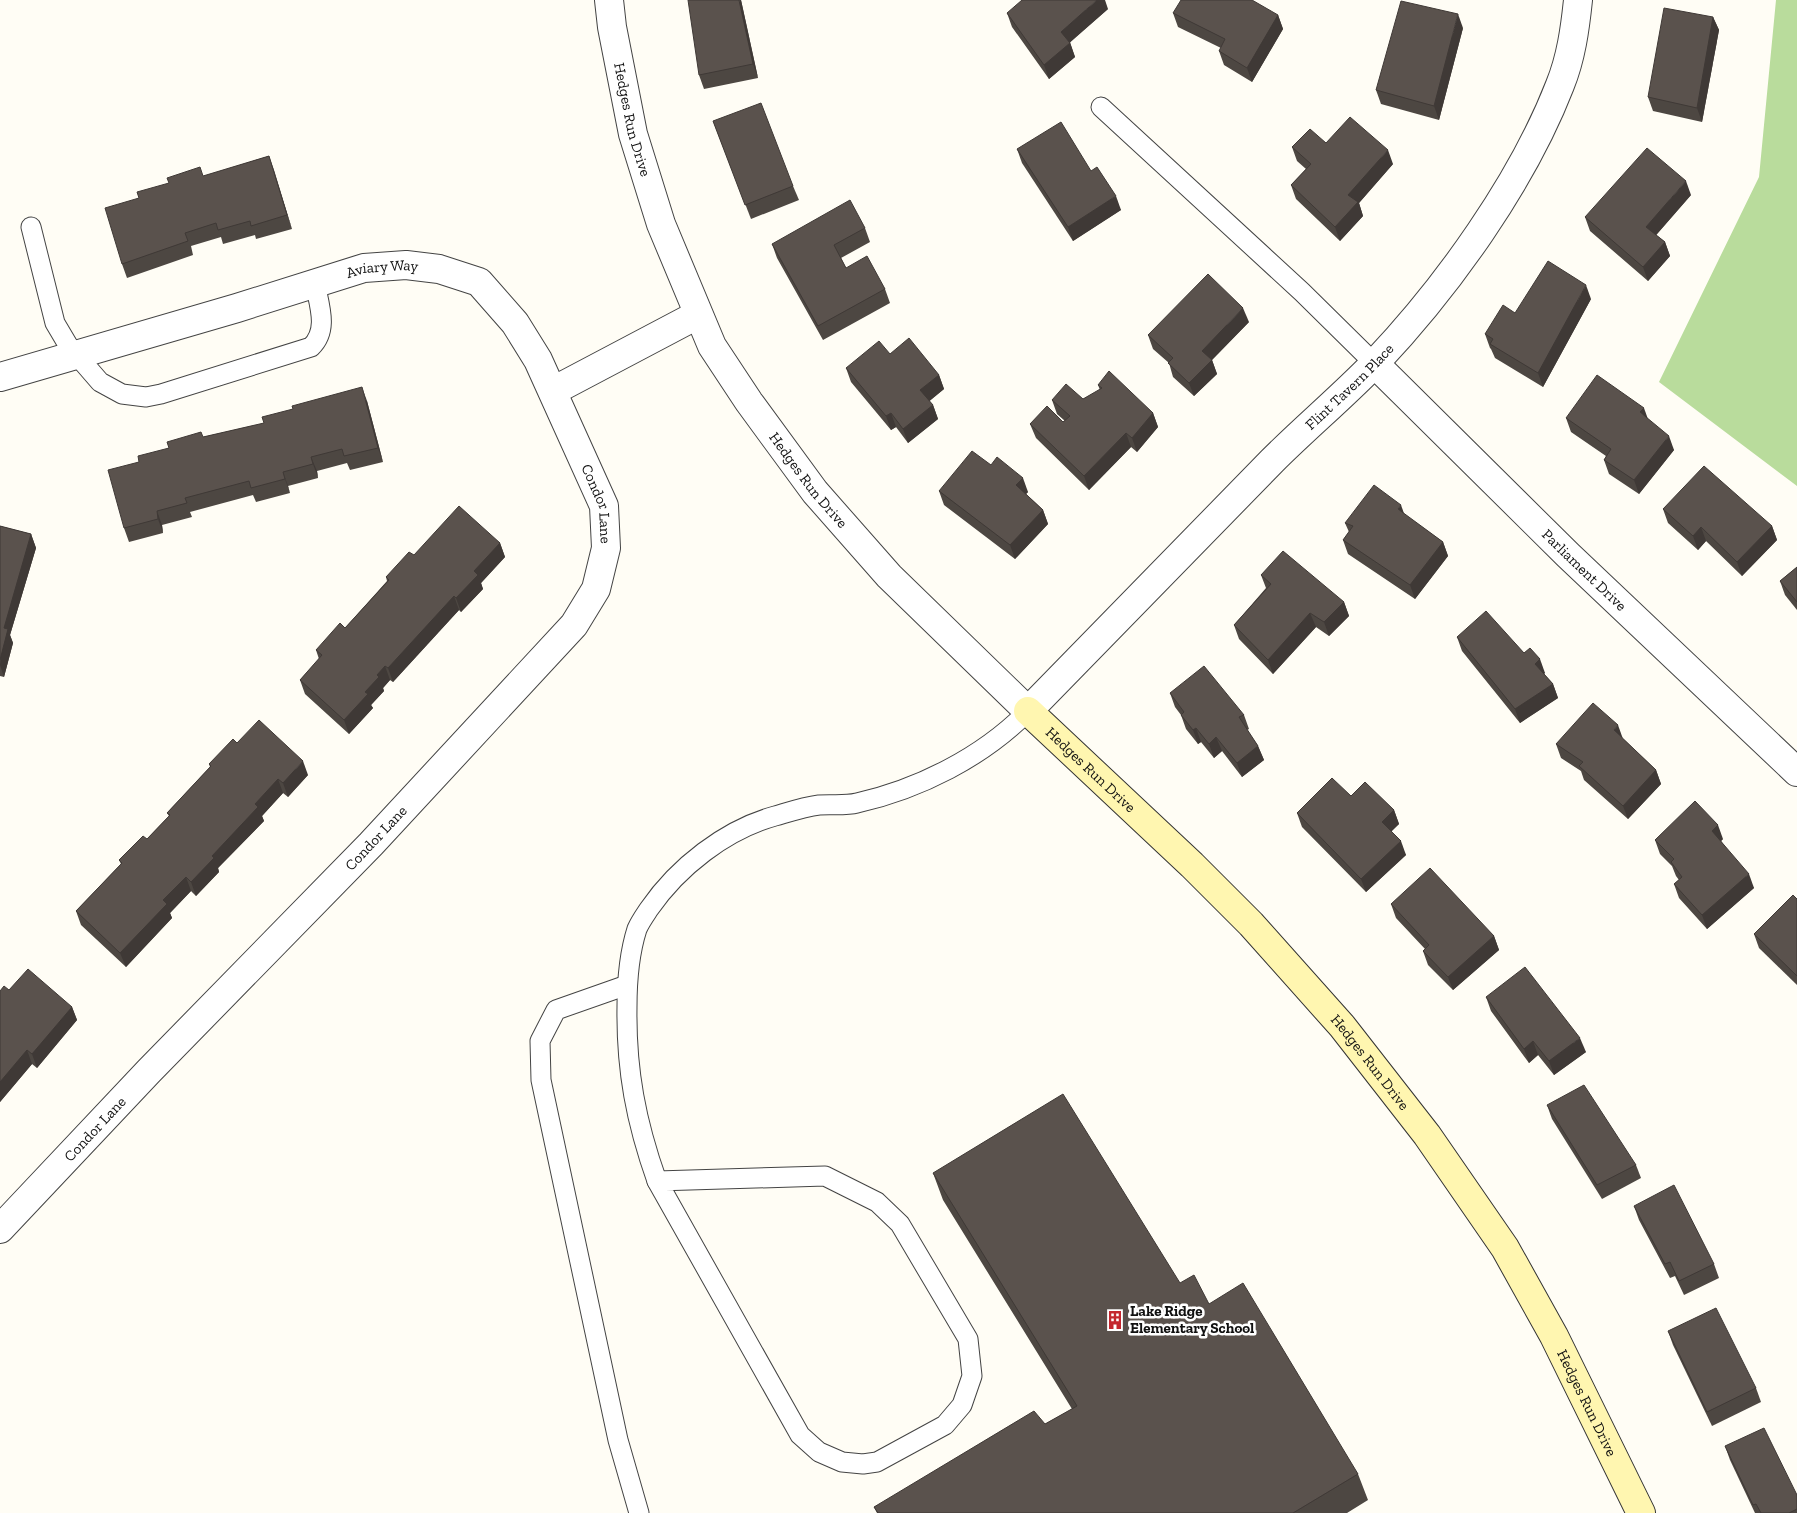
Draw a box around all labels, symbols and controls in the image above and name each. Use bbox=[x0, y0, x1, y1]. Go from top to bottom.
street label: Hedges Run Drive bbox=[610, 61, 655, 179]
street label: Aviary Way bbox=[344, 256, 420, 282]
street label: Flint Tavern Place bbox=[1302, 340, 1397, 434]
street label: Hedges Run Drive bbox=[765, 429, 851, 532]
street label: Condor Lane bbox=[577, 461, 615, 544]
street label: Parliament Drive bbox=[1538, 525, 1630, 615]
street label: Hedges Run Drive bbox=[1042, 723, 1139, 816]
street label: Condor Lane bbox=[341, 802, 411, 874]
street label: Hedges Run Drive bbox=[1327, 1011, 1413, 1114]
street label: Condor Lane bbox=[60, 1093, 130, 1165]
place label: Lake Ridge Elementary School bbox=[1130, 1302, 1254, 1337]
building icon: Lake Ridge Elementary School bbox=[1104, 1309, 1126, 1331]
street label: Hedges Run Drive bbox=[1553, 1347, 1621, 1459]

